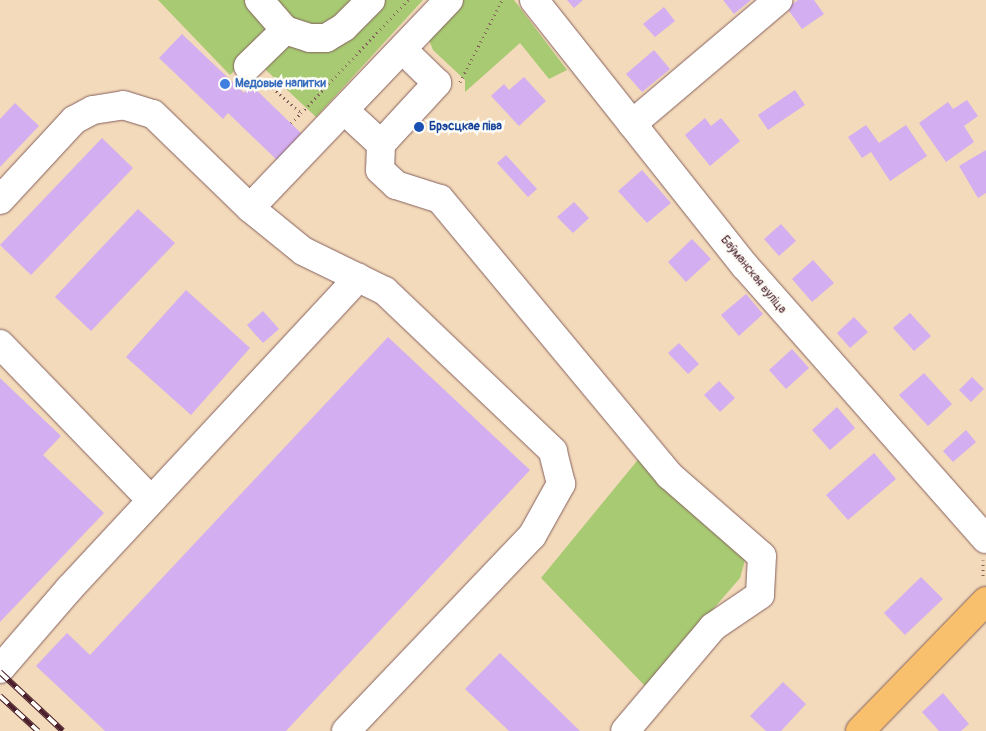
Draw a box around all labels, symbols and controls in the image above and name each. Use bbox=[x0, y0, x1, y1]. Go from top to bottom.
place label: Медовые напитки bbox=[235, 77, 326, 91]
marker: Медовые напитки bbox=[219, 78, 231, 90]
place label: Брэсцкае піва bbox=[429, 120, 502, 134]
marker: Брэсцкае піва bbox=[413, 121, 425, 133]
street label: Баўманская вуліца bbox=[717, 233, 789, 317]

